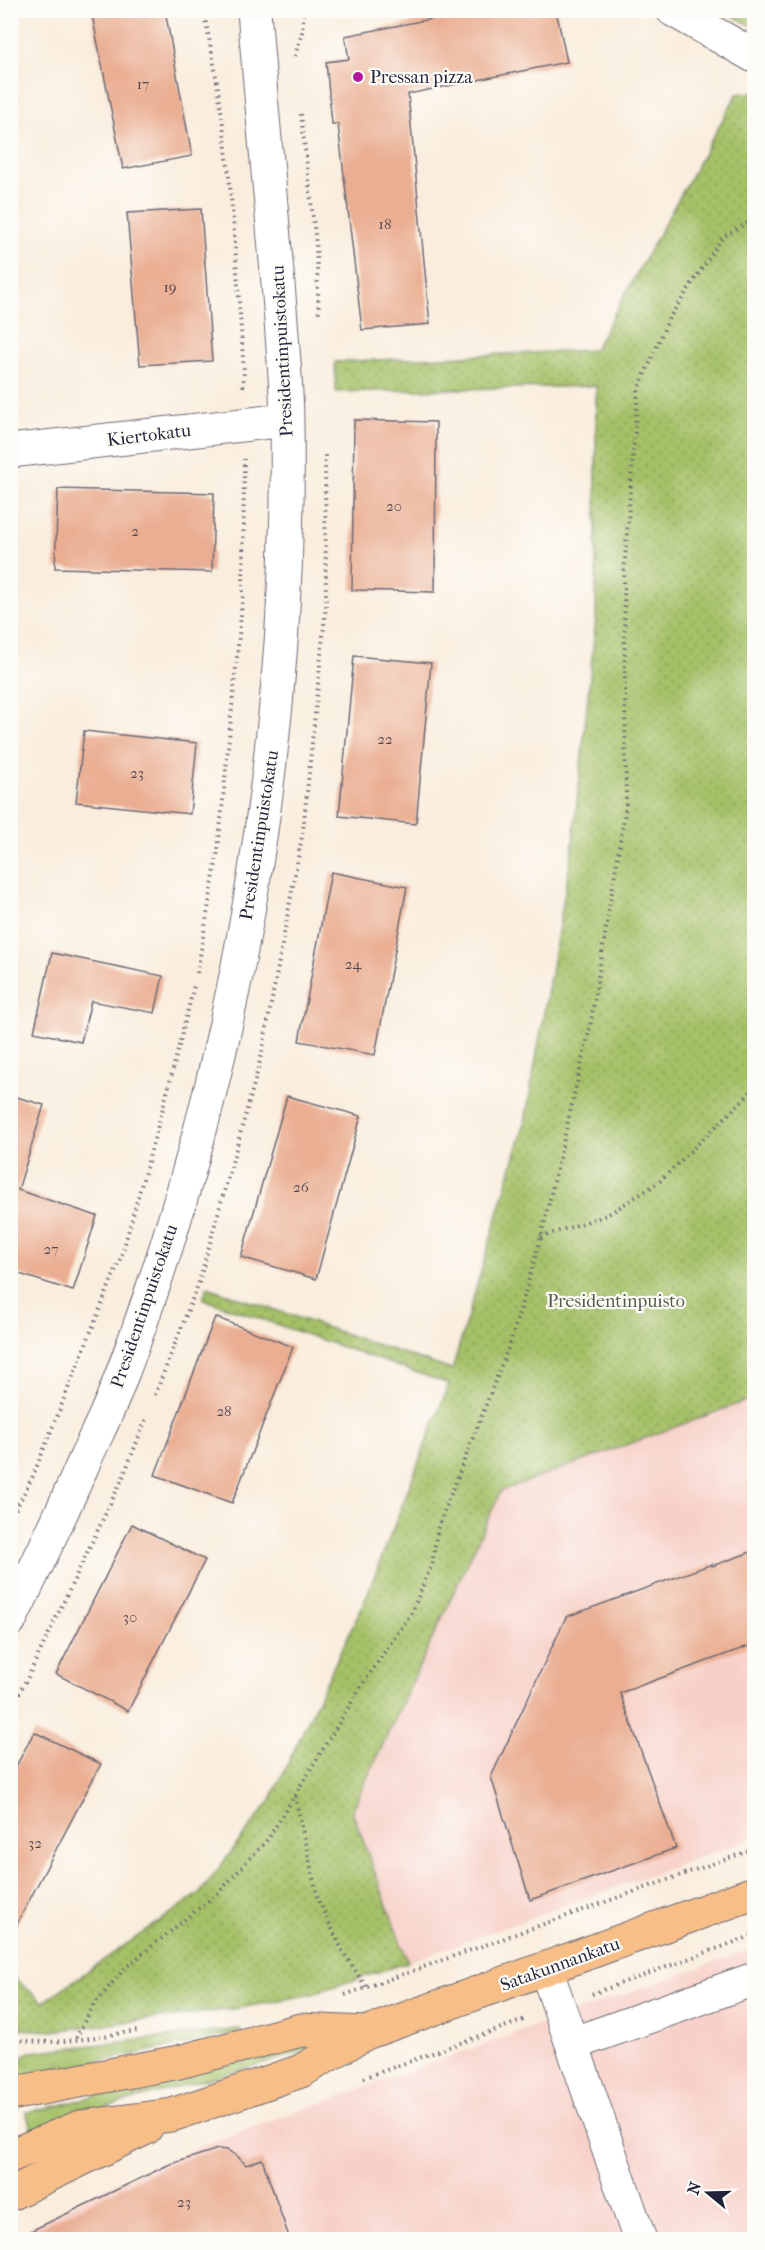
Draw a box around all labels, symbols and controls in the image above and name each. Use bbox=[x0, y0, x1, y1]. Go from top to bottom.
place label: Pressan pizza bbox=[370, 67, 473, 88]
marker: Pressan pizza bbox=[351, 70, 365, 84]
house number: 17 bbox=[137, 75, 149, 93]
house number: 18 bbox=[379, 215, 391, 233]
street label: Presidentinpuistokatu bbox=[268, 265, 297, 437]
house number: 19 bbox=[163, 278, 177, 296]
street label: Kiertokatu bbox=[106, 420, 192, 451]
house number: 20 bbox=[386, 497, 402, 515]
house number: 2 bbox=[131, 522, 139, 540]
house number: 22 bbox=[377, 730, 393, 748]
street label: Presidentinpuistokatu bbox=[236, 749, 283, 922]
house number: 23 bbox=[130, 764, 144, 782]
house number: 24 bbox=[345, 955, 362, 973]
house number: 26 bbox=[293, 1178, 310, 1196]
street label: Presidentinpuistokatu bbox=[107, 1222, 182, 1391]
house number: 27 bbox=[44, 1240, 58, 1258]
park label: Presidentinpuisto bbox=[547, 1291, 685, 1312]
house number: 28 bbox=[216, 1402, 232, 1420]
house number: 30 bbox=[123, 1608, 137, 1626]
house number: 32 bbox=[28, 1834, 42, 1852]
street label: Satakunnankatu bbox=[498, 1933, 623, 1996]
north arrow bbox=[678, 2163, 738, 2223]
text: N bbox=[683, 2179, 706, 2197]
house number: 23 bbox=[177, 2193, 191, 2211]

